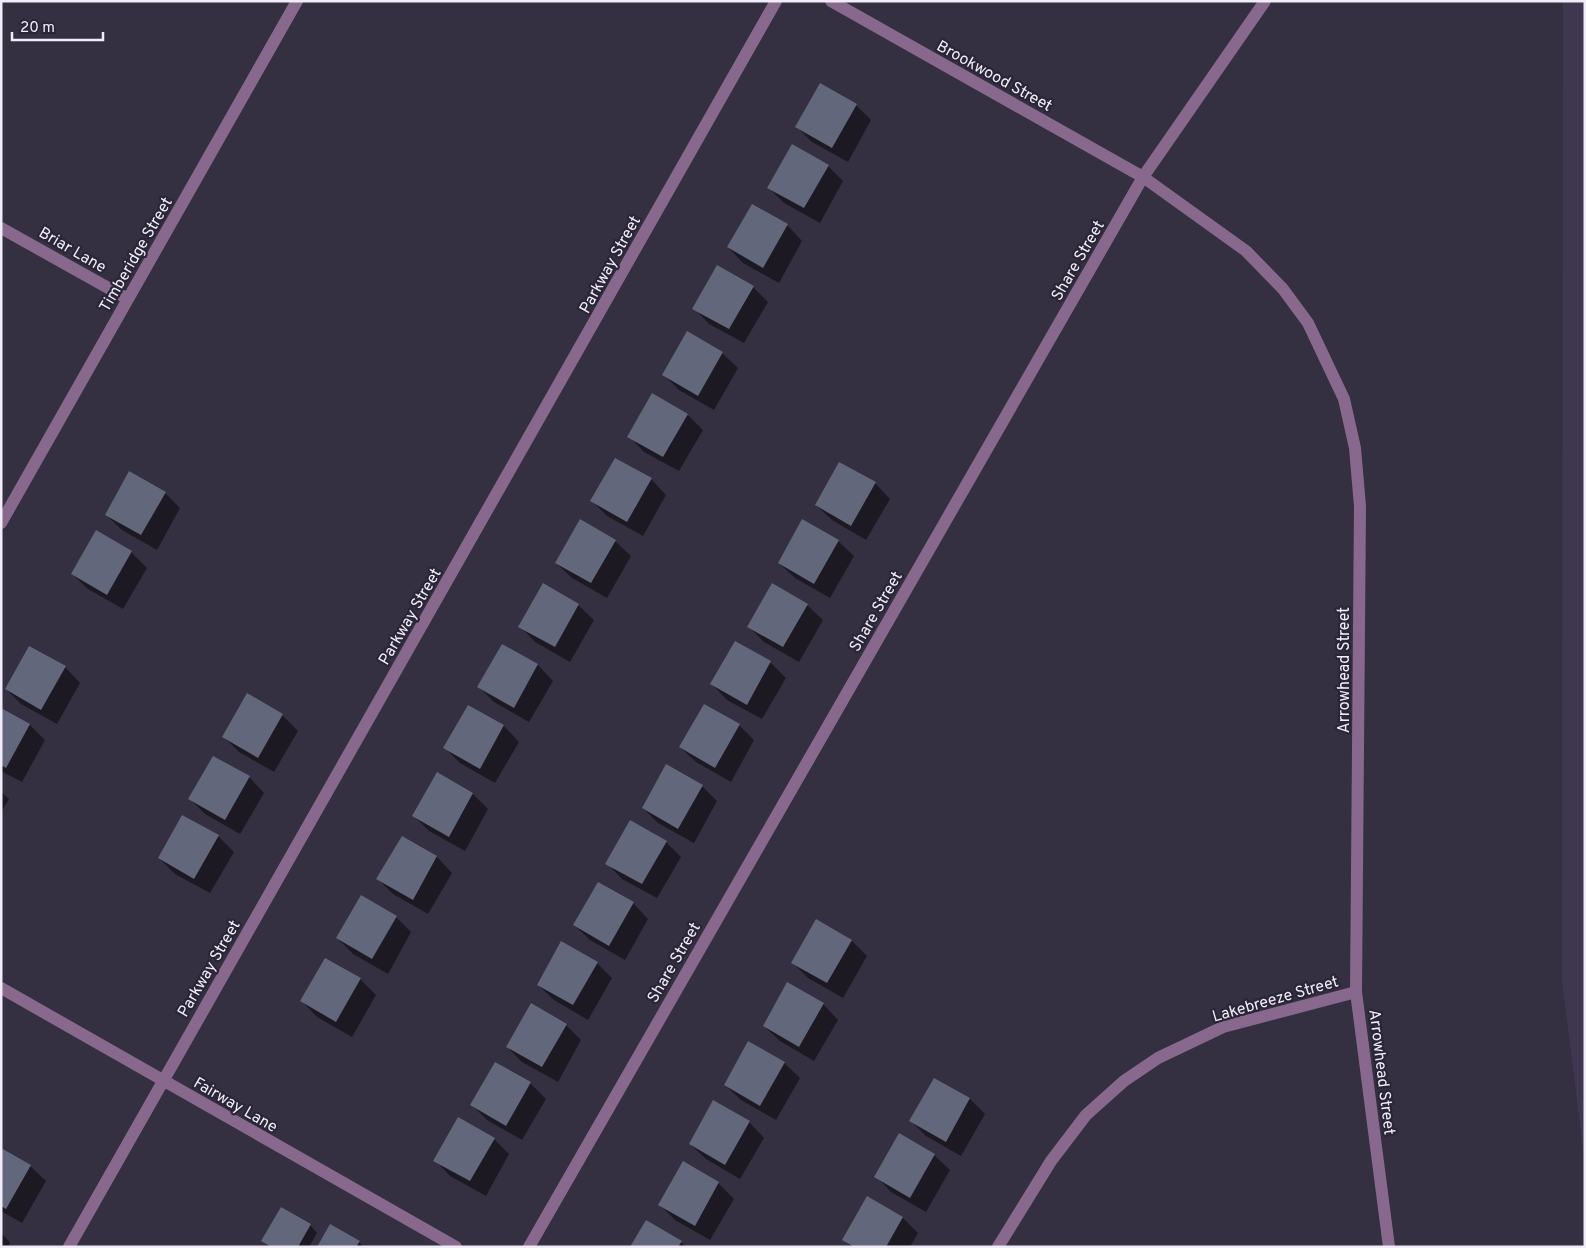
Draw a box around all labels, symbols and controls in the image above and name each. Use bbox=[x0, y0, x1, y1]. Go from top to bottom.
scale bar bbox=[12, 10, 104, 42]
text: 20 m bbox=[20, 19, 55, 38]
street label: Brookwood Street bbox=[933, 37, 1055, 117]
street label: Timberidge Street bbox=[96, 194, 178, 316]
street label: Parkway Street bbox=[576, 213, 646, 317]
street label: Share Street bbox=[1048, 217, 1110, 305]
street label: Briar Lane bbox=[35, 223, 109, 278]
street label: Parkway Street bbox=[375, 565, 447, 669]
street label: Share Street bbox=[846, 568, 908, 656]
street label: Arrowhead Street bbox=[1335, 607, 1355, 733]
street label: Parkway Street bbox=[174, 917, 246, 1021]
street label: Share Street bbox=[644, 919, 706, 1007]
street label: Lakebreeze Street bbox=[1210, 972, 1341, 1028]
street label: Arrowhead Street bbox=[1363, 1008, 1399, 1136]
street label: Fairway Lane bbox=[189, 1074, 281, 1138]

